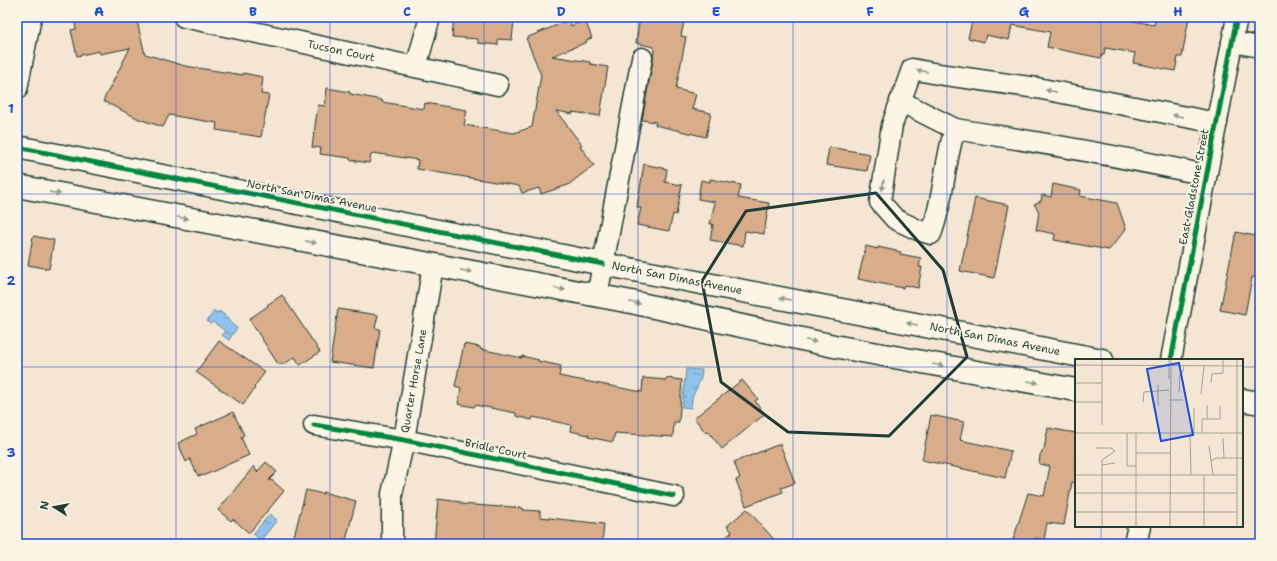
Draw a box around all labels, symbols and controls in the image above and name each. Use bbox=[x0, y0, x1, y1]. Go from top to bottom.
text: A bbox=[94, 3, 104, 20]
text: B bbox=[249, 3, 257, 20]
text: C bbox=[403, 3, 411, 20]
text: D bbox=[556, 3, 566, 20]
text: E bbox=[712, 3, 721, 20]
text: F bbox=[866, 3, 874, 20]
text: G bbox=[1019, 3, 1030, 20]
text: H bbox=[1173, 3, 1183, 20]
street label: Tucson Court bbox=[306, 37, 376, 66]
one-way arrow bbox=[916, 68, 928, 74]
one-way arrow bbox=[1045, 87, 1057, 93]
text: 1 bbox=[8, 100, 14, 117]
one-way arrow bbox=[1172, 112, 1184, 118]
street label: East Gladstone Street bbox=[1175, 128, 1213, 246]
street label: North San Dimas Avenue bbox=[245, 176, 379, 216]
one-way arrow bbox=[880, 179, 886, 191]
one-way arrow bbox=[49, 191, 61, 197]
one-way arrow bbox=[177, 215, 189, 221]
one-way arrow bbox=[305, 239, 317, 245]
street label: North San Dimas Avenue bbox=[610, 258, 744, 298]
one-way arrow bbox=[460, 269, 472, 275]
text: 2 bbox=[6, 272, 16, 289]
one-way arrow bbox=[554, 286, 566, 292]
one-way arrow bbox=[778, 296, 791, 302]
one-way arrow bbox=[629, 300, 641, 306]
street label: North San Dimas Avenue bbox=[928, 319, 1062, 359]
one-way arrow bbox=[906, 320, 918, 326]
street label: Quarter Horse Lane bbox=[397, 328, 431, 434]
one-way arrow bbox=[804, 338, 817, 344]
inset map bbox=[1075, 359, 1243, 527]
one-way arrow bbox=[932, 362, 944, 368]
one-way arrow bbox=[1027, 380, 1039, 386]
street label: Bridle Court bbox=[463, 435, 529, 463]
text: 3 bbox=[6, 444, 16, 461]
north arrow bbox=[34, 487, 74, 527]
text: N bbox=[36, 499, 53, 511]

